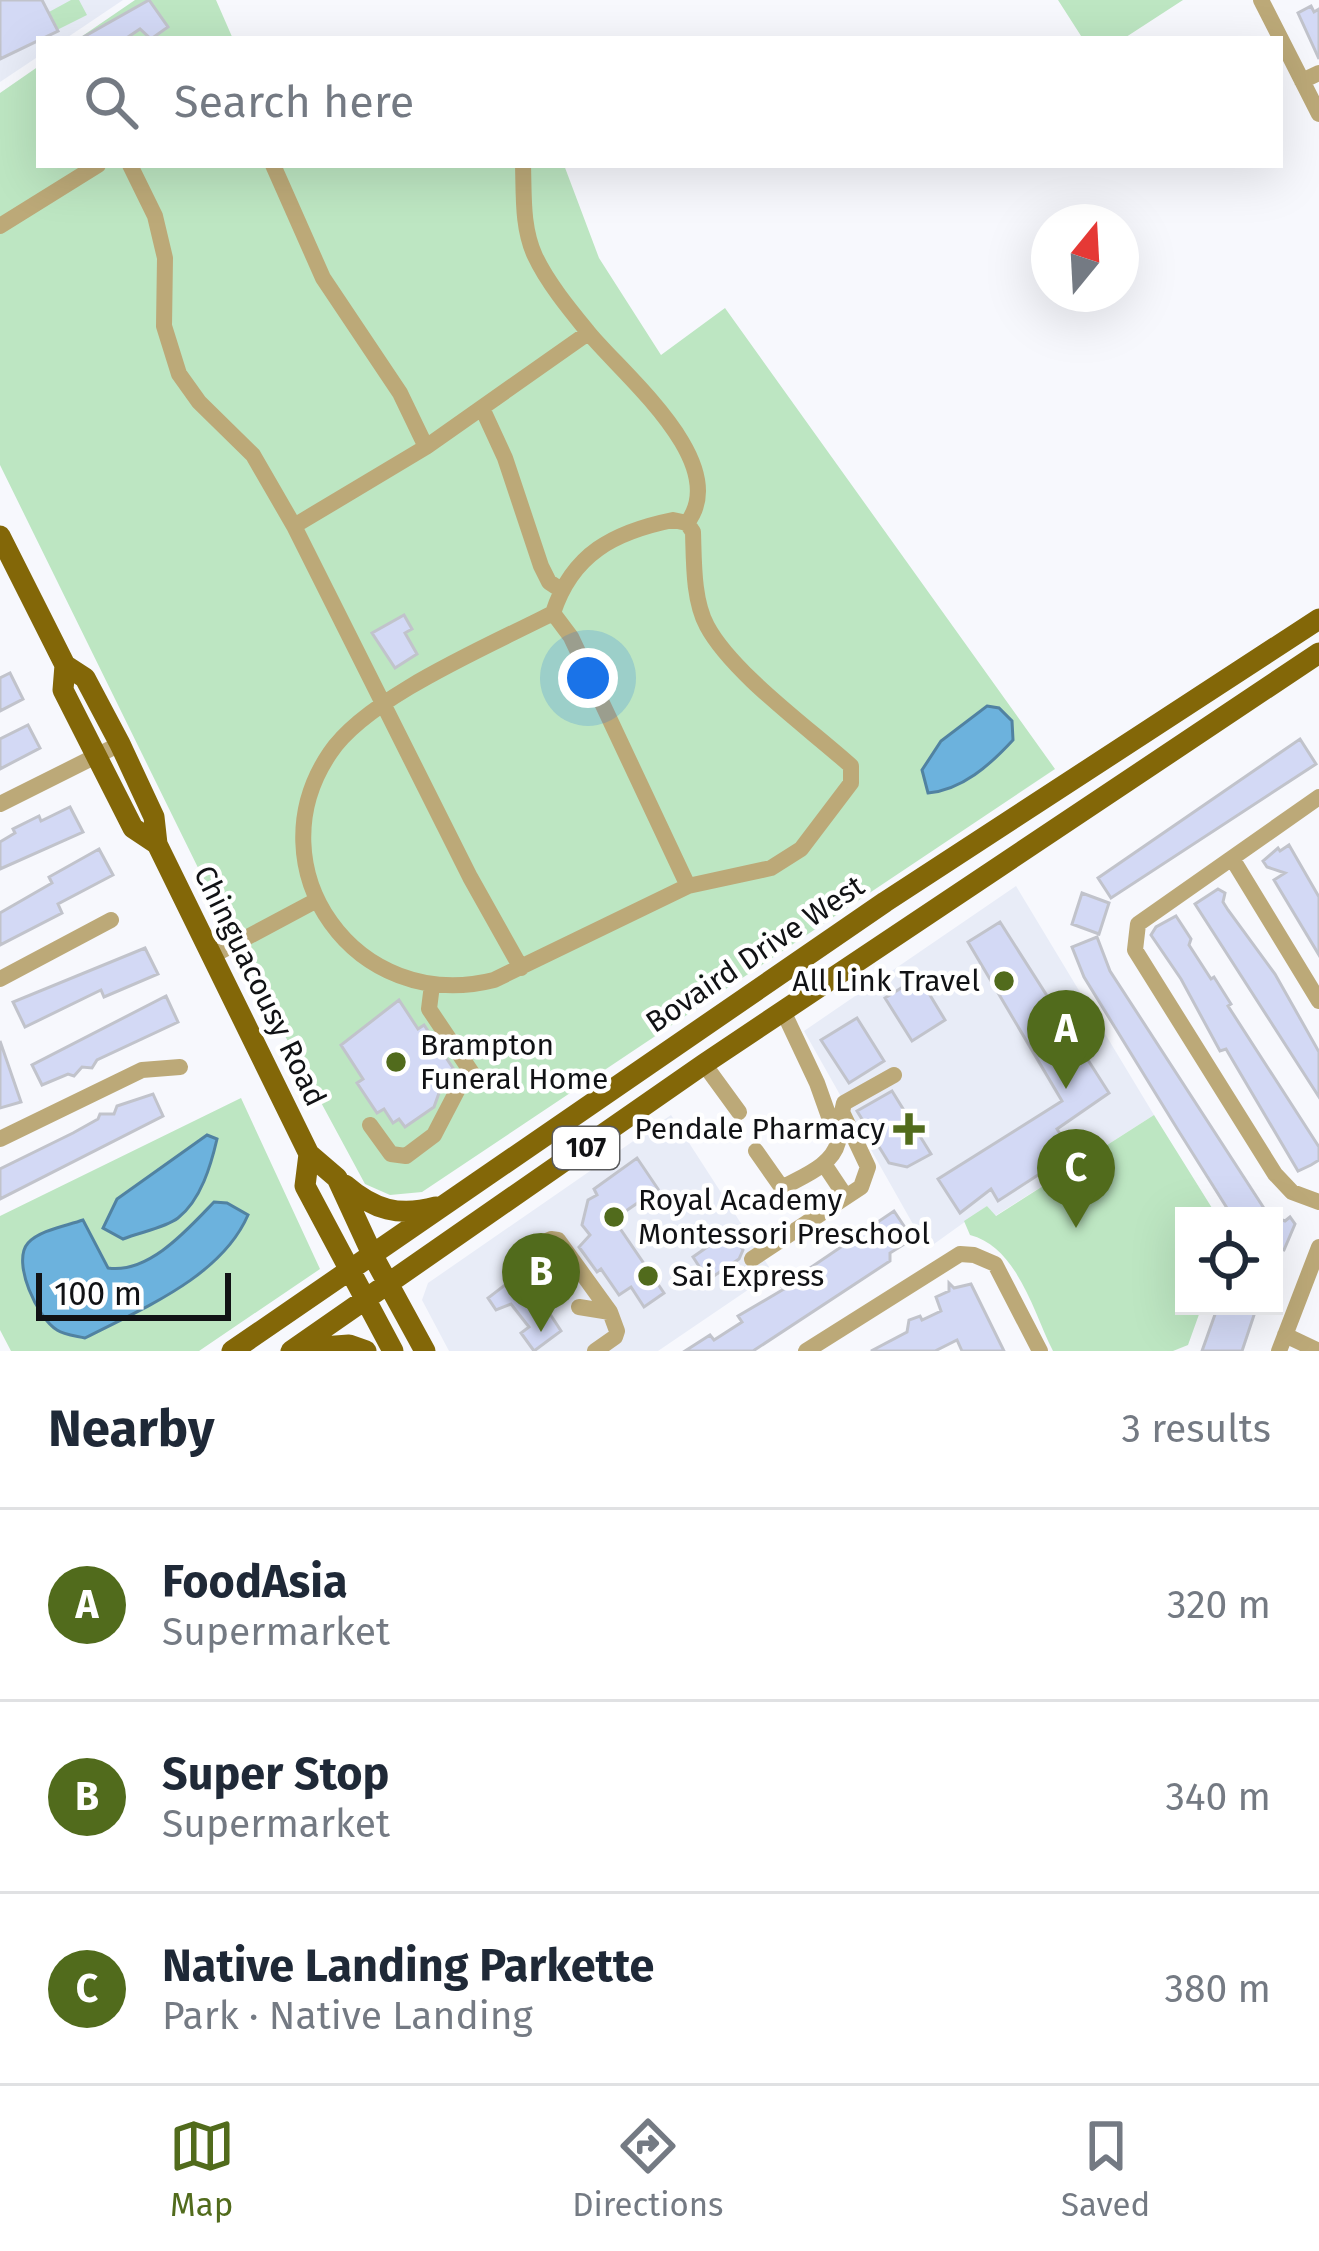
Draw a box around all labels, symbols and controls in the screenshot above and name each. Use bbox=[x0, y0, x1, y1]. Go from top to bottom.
search box bbox=[36, 36, 1283, 168]
icon: search bbox=[78, 69, 144, 135]
text: Search here bbox=[174, 75, 414, 129]
north arrow bbox=[1031, 204, 1139, 312]
your location bbox=[558, 648, 618, 708]
street label: Chinguacousy Road bbox=[186, 860, 334, 1112]
street label: Bovaird Drive West bbox=[639, 868, 871, 1040]
place label: All Link Travel bbox=[792, 963, 980, 999]
marker: All Link Travel bbox=[991, 968, 1017, 994]
pin: A bbox=[1027, 990, 1105, 1089]
place label: Brampton Funeral Home bbox=[420, 1027, 608, 1097]
marker: Brampton Funeral Home bbox=[383, 1049, 409, 1075]
place label: Pendale Pharmacy bbox=[634, 1111, 885, 1147]
marker: Pendale Pharmacy bbox=[896, 1116, 922, 1142]
road number: 107 bbox=[553, 1127, 619, 1169]
pin: C bbox=[1037, 1129, 1115, 1228]
place label: Royal Academy Montessori Preschool bbox=[638, 1182, 930, 1252]
marker: Royal Academy Montessori Preschool bbox=[601, 1204, 627, 1230]
map controls bbox=[1175, 1207, 1283, 1315]
button: locate bbox=[1175, 1207, 1283, 1315]
pin: B bbox=[502, 1233, 580, 1332]
place label: Sai Express bbox=[672, 1258, 824, 1294]
marker: Sai Express bbox=[635, 1263, 661, 1289]
scale bar bbox=[36, 1267, 231, 1320]
text: 100 m bbox=[54, 1274, 142, 1314]
text: Nearby bbox=[48, 1398, 214, 1460]
text: 3 results bbox=[1121, 1406, 1271, 1452]
text: FoodAsia bbox=[162, 1555, 348, 1609]
text: A bbox=[75, 1582, 99, 1628]
text: 320 m bbox=[1167, 1582, 1271, 1628]
text: Supermarket bbox=[162, 1609, 390, 1655]
text: Super Stop bbox=[162, 1747, 389, 1801]
text: B bbox=[75, 1774, 99, 1820]
text: 340 m bbox=[1165, 1774, 1271, 1820]
text: Supermarket bbox=[162, 1801, 390, 1847]
text: Native Landing Parkette bbox=[162, 1939, 654, 1993]
text: C bbox=[76, 1966, 98, 2012]
text: 380 m bbox=[1165, 1966, 1271, 2012]
text: Park · Native Landing bbox=[162, 1993, 533, 2039]
tab: Map bbox=[169, 2113, 235, 2225]
tab: Directions bbox=[572, 2113, 724, 2225]
tab: Saved bbox=[1061, 2113, 1150, 2225]

